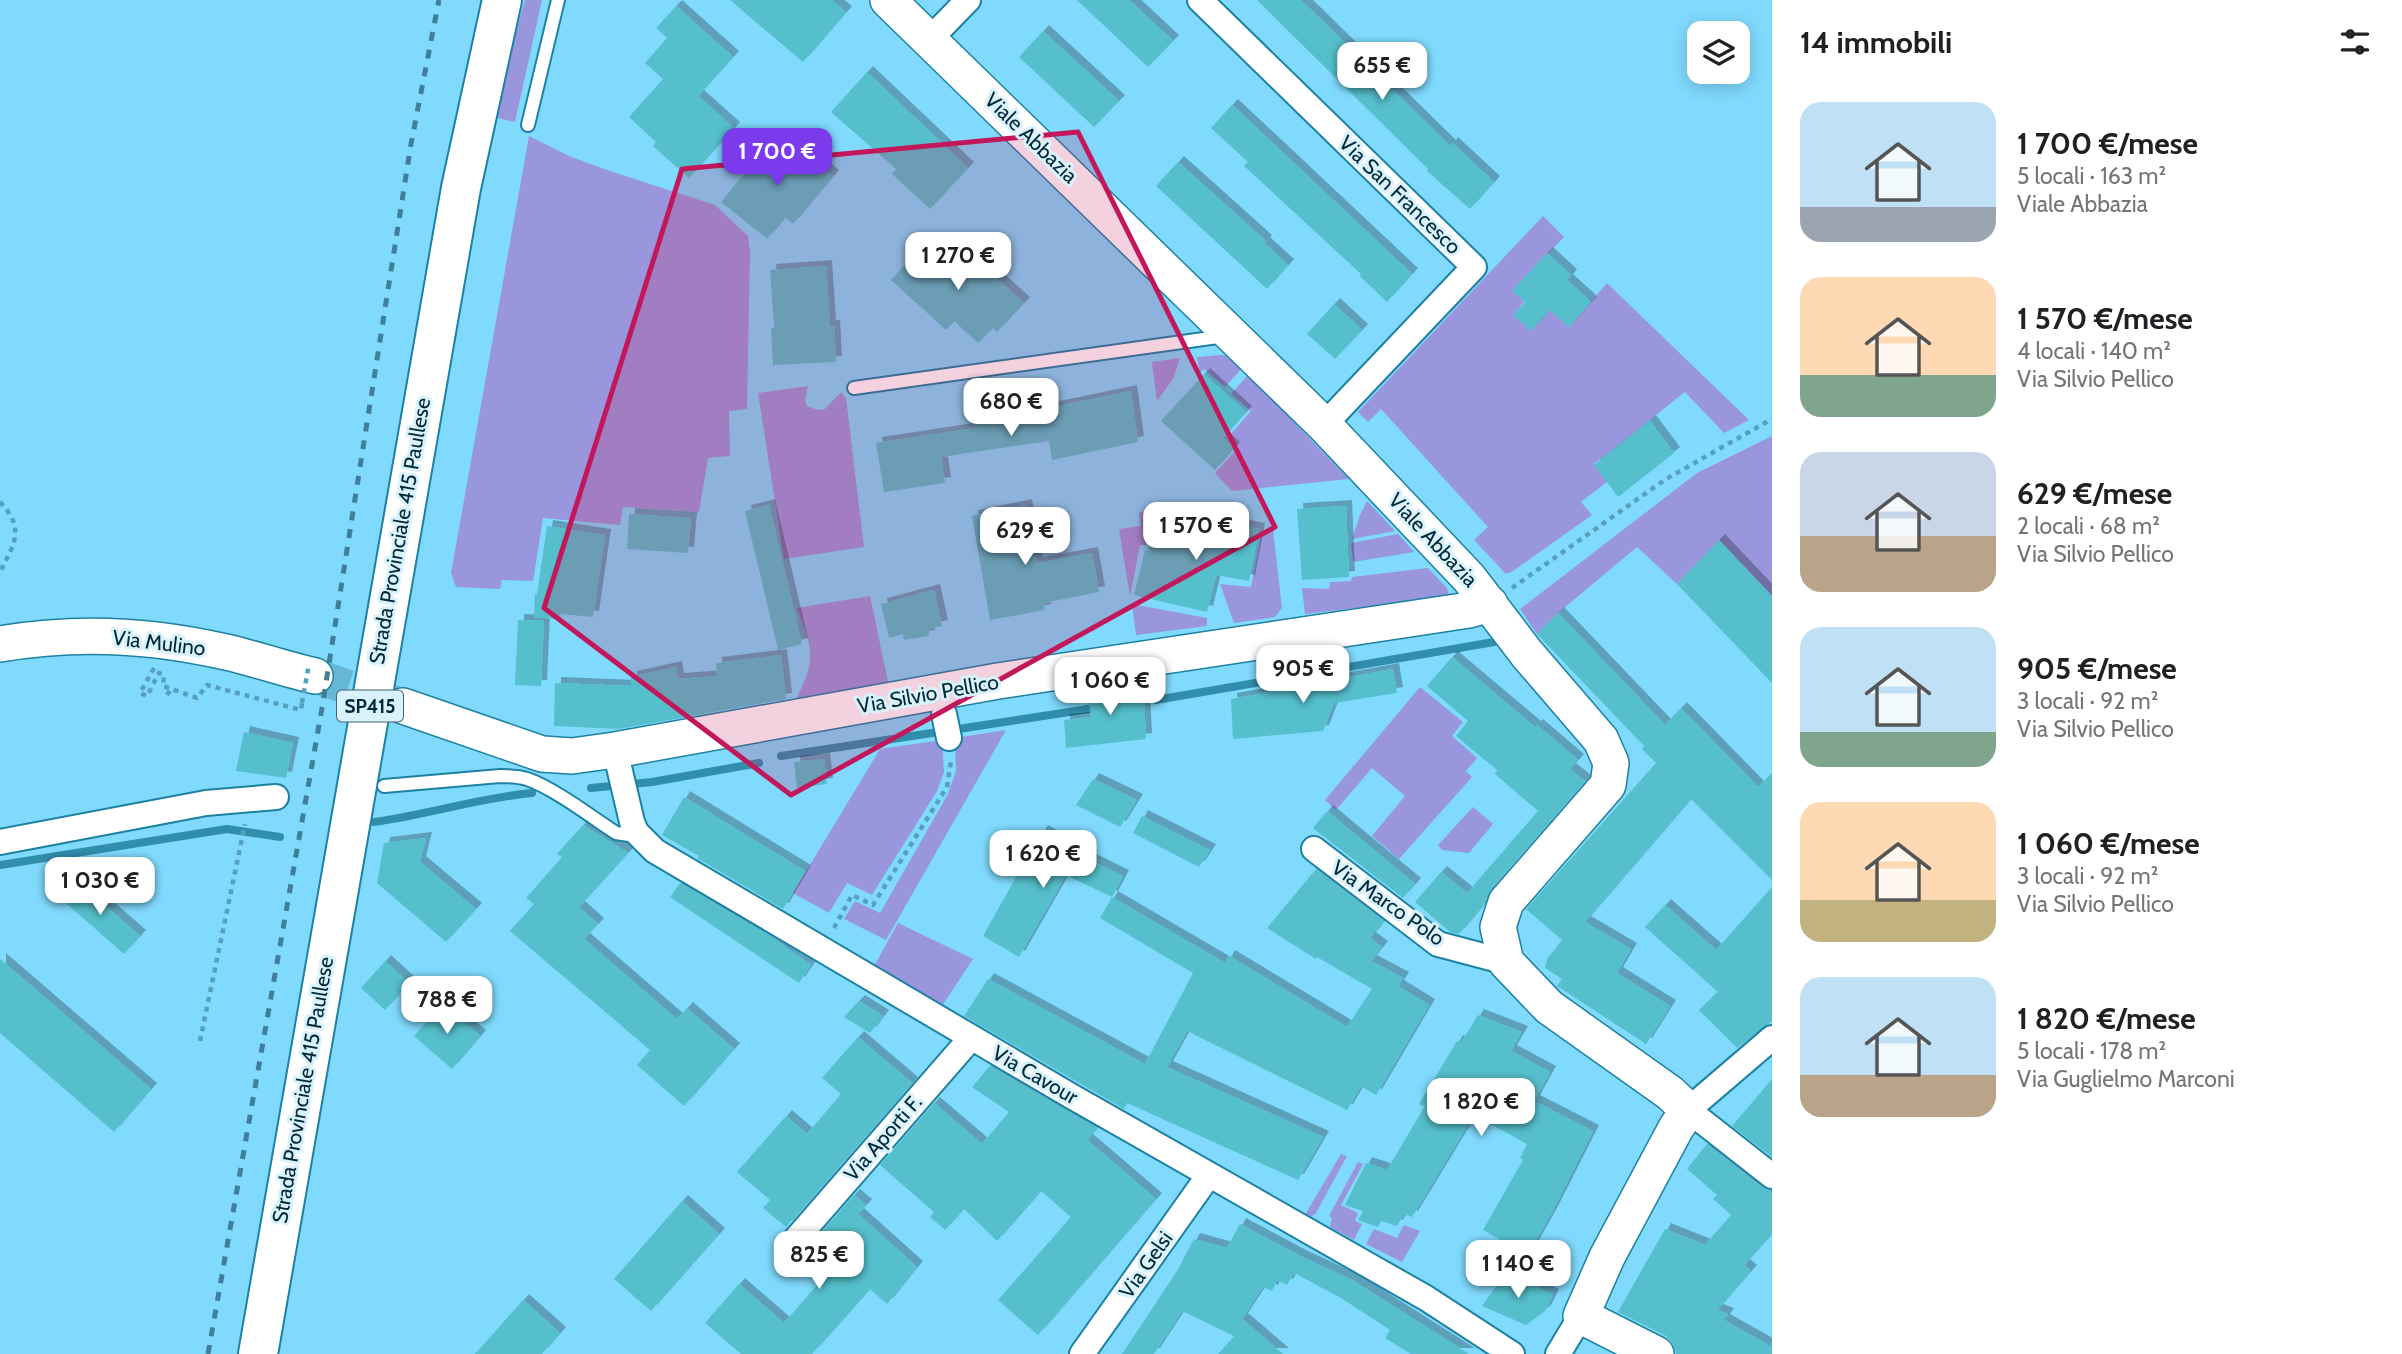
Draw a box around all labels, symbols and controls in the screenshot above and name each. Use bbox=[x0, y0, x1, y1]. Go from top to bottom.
map controls bbox=[1687, 21, 1750, 84]
button: layers bbox=[1687, 21, 1750, 84]
icon: filters bbox=[2336, 23, 2374, 61]
text: 14 immobili bbox=[1800, 24, 1952, 61]
pin: 655 € bbox=[1333, 42, 1431, 102]
text: 655 € bbox=[1353, 51, 1411, 79]
street label: Viale Abbazia bbox=[980, 87, 1083, 188]
text: 1 700 €/mese bbox=[2017, 125, 2198, 162]
pin: 1 700 € bbox=[712, 128, 842, 188]
street label: Via San Francesco bbox=[1334, 130, 1467, 259]
icon: home bbox=[1856, 130, 1940, 214]
text: 1 700 € bbox=[738, 137, 816, 165]
text: 5 locali · 163 m² bbox=[2017, 162, 2166, 190]
text: Viale Abbazia bbox=[2017, 190, 2148, 218]
pin: 1 270 € bbox=[893, 232, 1023, 292]
text: 1 270 € bbox=[921, 241, 995, 269]
text: 1 570 €/mese bbox=[2017, 300, 2193, 337]
icon: home bbox=[1856, 305, 1940, 389]
text: 4 locali · 140 m² bbox=[2017, 337, 2171, 365]
text: Via Silvio Pellico bbox=[2017, 365, 2174, 393]
pin: 680 € bbox=[962, 378, 1060, 438]
text: 680 € bbox=[980, 387, 1042, 415]
street label: Strada Provinciale 415 Paullese bbox=[364, 395, 435, 666]
text: 629 €/mese bbox=[2017, 475, 2172, 512]
icon: home bbox=[1856, 480, 1940, 564]
street label: Viale Abbazia bbox=[1384, 487, 1483, 592]
pin: 1 570 € bbox=[1131, 503, 1261, 562]
pin: 629 € bbox=[976, 508, 1074, 567]
text: 1 570 € bbox=[1159, 511, 1233, 539]
text: 2 locali · 68 m² bbox=[2017, 512, 2160, 540]
text: 629 € bbox=[996, 516, 1054, 544]
text: Via Silvio Pellico bbox=[2017, 540, 2174, 568]
street label: Via Mulino bbox=[111, 624, 207, 661]
pin: 905 € bbox=[1254, 646, 1352, 705]
text: 905 €/mese bbox=[2017, 650, 2177, 687]
text: 905 € bbox=[1272, 654, 1334, 682]
icon: home bbox=[1856, 655, 1940, 739]
pin: 1 060 € bbox=[1045, 658, 1175, 717]
text: 1 060 € bbox=[1071, 666, 1149, 694]
street label: Via Silvio Pellico bbox=[855, 669, 1001, 718]
text: 3 locali · 92 m² bbox=[2017, 687, 2158, 715]
road number: SP415 bbox=[337, 691, 403, 722]
text: Via Silvio Pellico bbox=[2017, 715, 2174, 743]
text: 1 060 €/mese bbox=[2017, 825, 2200, 862]
pin: 1 620 € bbox=[978, 830, 1108, 890]
icon: home bbox=[1856, 830, 1940, 914]
text: 1 620 € bbox=[1006, 839, 1080, 867]
street label: Via Marco Polo bbox=[1327, 855, 1449, 951]
pin: 1 030 € bbox=[35, 858, 165, 917]
text: 3 locali · 92 m² bbox=[2017, 862, 2158, 890]
text: 1 030 € bbox=[61, 866, 139, 894]
text: Via Silvio Pellico bbox=[2017, 890, 2174, 918]
street label: Strada Provinciale 415 Paullese bbox=[267, 954, 338, 1225]
pin: 788 € bbox=[398, 976, 496, 1036]
text: 788 € bbox=[417, 985, 477, 1013]
text: 1 820 €/mese bbox=[2017, 1000, 2196, 1037]
icon: home bbox=[1856, 1005, 1940, 1089]
text: 5 locali · 178 m² bbox=[2017, 1037, 2166, 1065]
street label: Via Cavour bbox=[988, 1040, 1083, 1109]
text: Via Guglielmo Marconi bbox=[2017, 1065, 2235, 1093]
pin: 1 820 € bbox=[1416, 1078, 1546, 1138]
text: 1 820 € bbox=[1443, 1087, 1519, 1115]
street label: Via Aporti F. bbox=[838, 1089, 927, 1186]
street label: Via Gelsi bbox=[1114, 1226, 1178, 1303]
pin: 825 € bbox=[770, 1232, 868, 1291]
text: 825 € bbox=[790, 1240, 848, 1268]
pin: 1 140 € bbox=[1453, 1240, 1583, 1300]
text: 1 140 € bbox=[1482, 1249, 1554, 1277]

